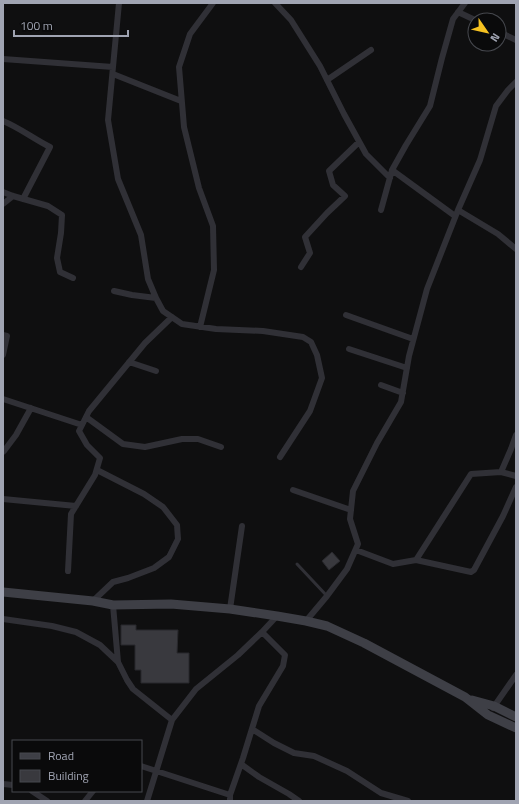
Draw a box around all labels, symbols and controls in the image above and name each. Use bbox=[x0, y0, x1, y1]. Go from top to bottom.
scale bar bbox=[14, 12, 128, 38]
north arrow bbox=[467, 12, 507, 52]
text: 100 m bbox=[20, 16, 53, 35]
text: N bbox=[487, 30, 504, 45]
legend bbox=[12, 740, 142, 792]
text: Road bbox=[48, 746, 74, 765]
text: Building bbox=[48, 766, 89, 785]

